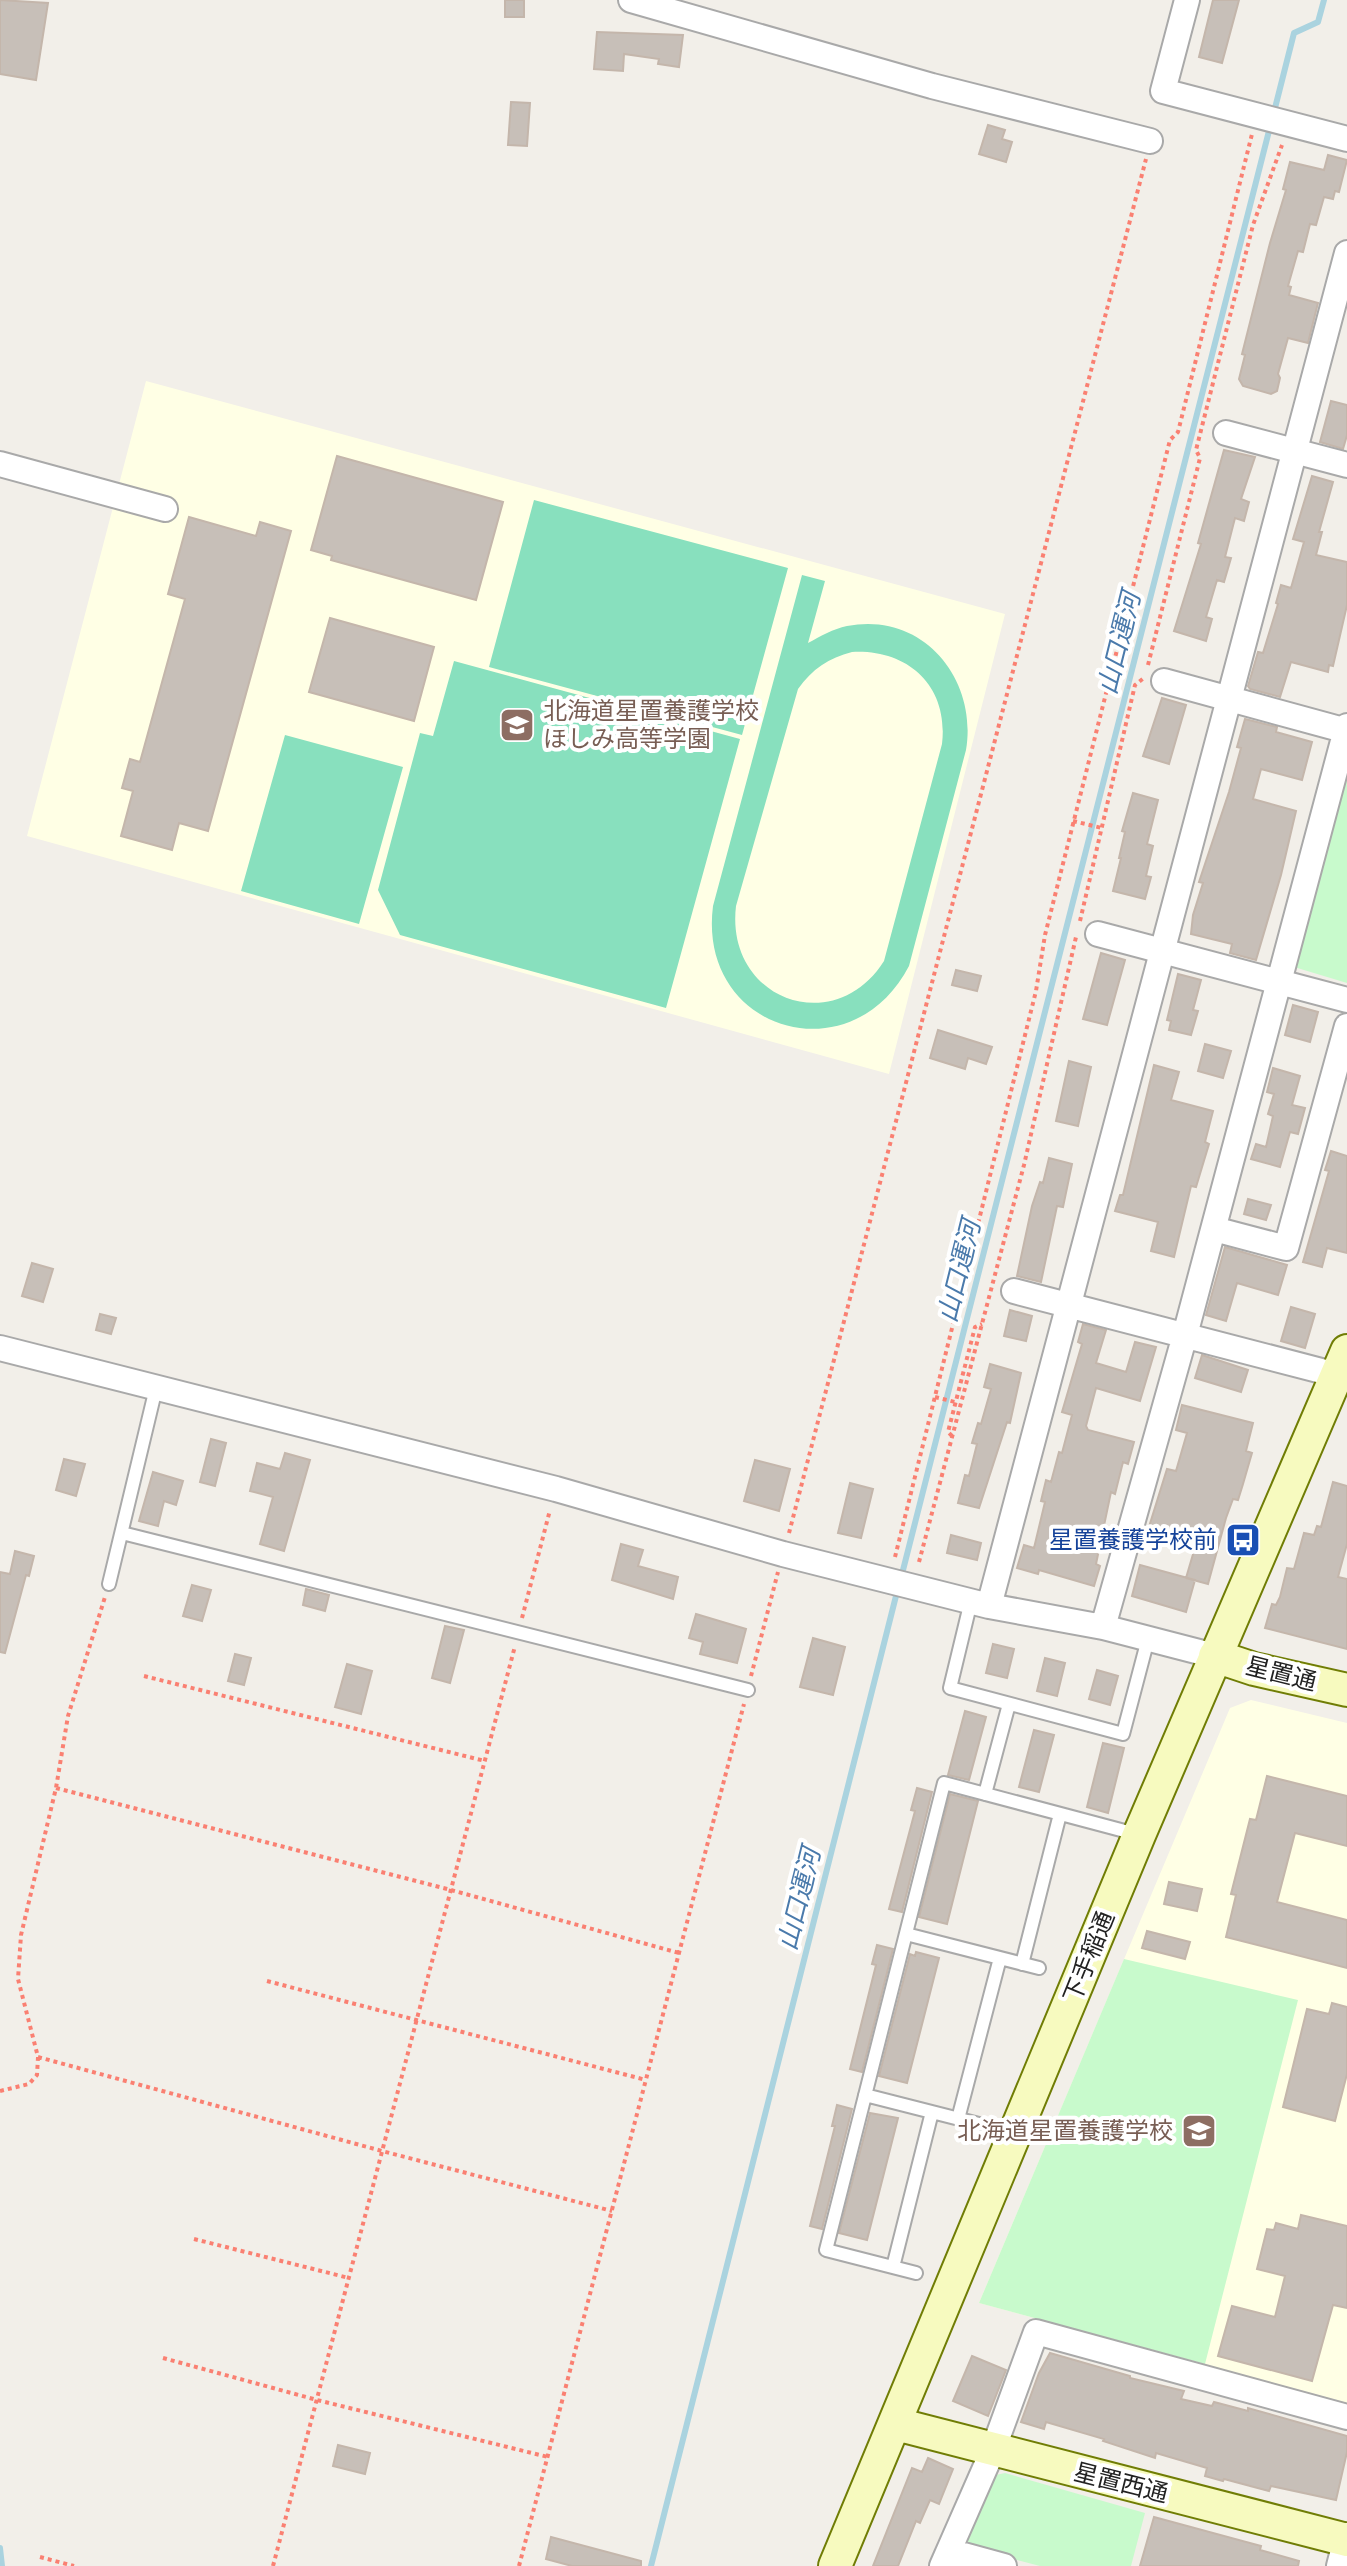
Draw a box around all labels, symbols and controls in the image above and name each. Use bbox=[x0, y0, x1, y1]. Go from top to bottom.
water label: 山口運河 bbox=[1090, 584, 1149, 698]
place label: 北海道星置養護学校 ほしみ高等学園 bbox=[543, 695, 759, 754]
school or university icon: 北海道星置養護学校 ほしみ高等学園 bbox=[498, 706, 536, 744]
water label: 山口運河 bbox=[930, 1212, 989, 1326]
bus stop icon: 星置養護学校前 bbox=[1224, 1521, 1262, 1559]
place label: 星置養護学校前 bbox=[1049, 1524, 1217, 1555]
street label: 星置通 bbox=[1242, 1650, 1320, 1697]
water label: 山口運河 bbox=[770, 1840, 829, 1954]
street label: 下手稲通 bbox=[1056, 1907, 1121, 2007]
school or university icon: 北海道星置養護学校 bbox=[1180, 2112, 1218, 2150]
place label: 北海道星置養護学校 bbox=[957, 2115, 1173, 2146]
street label: 星置西通 bbox=[1071, 2456, 1171, 2509]

